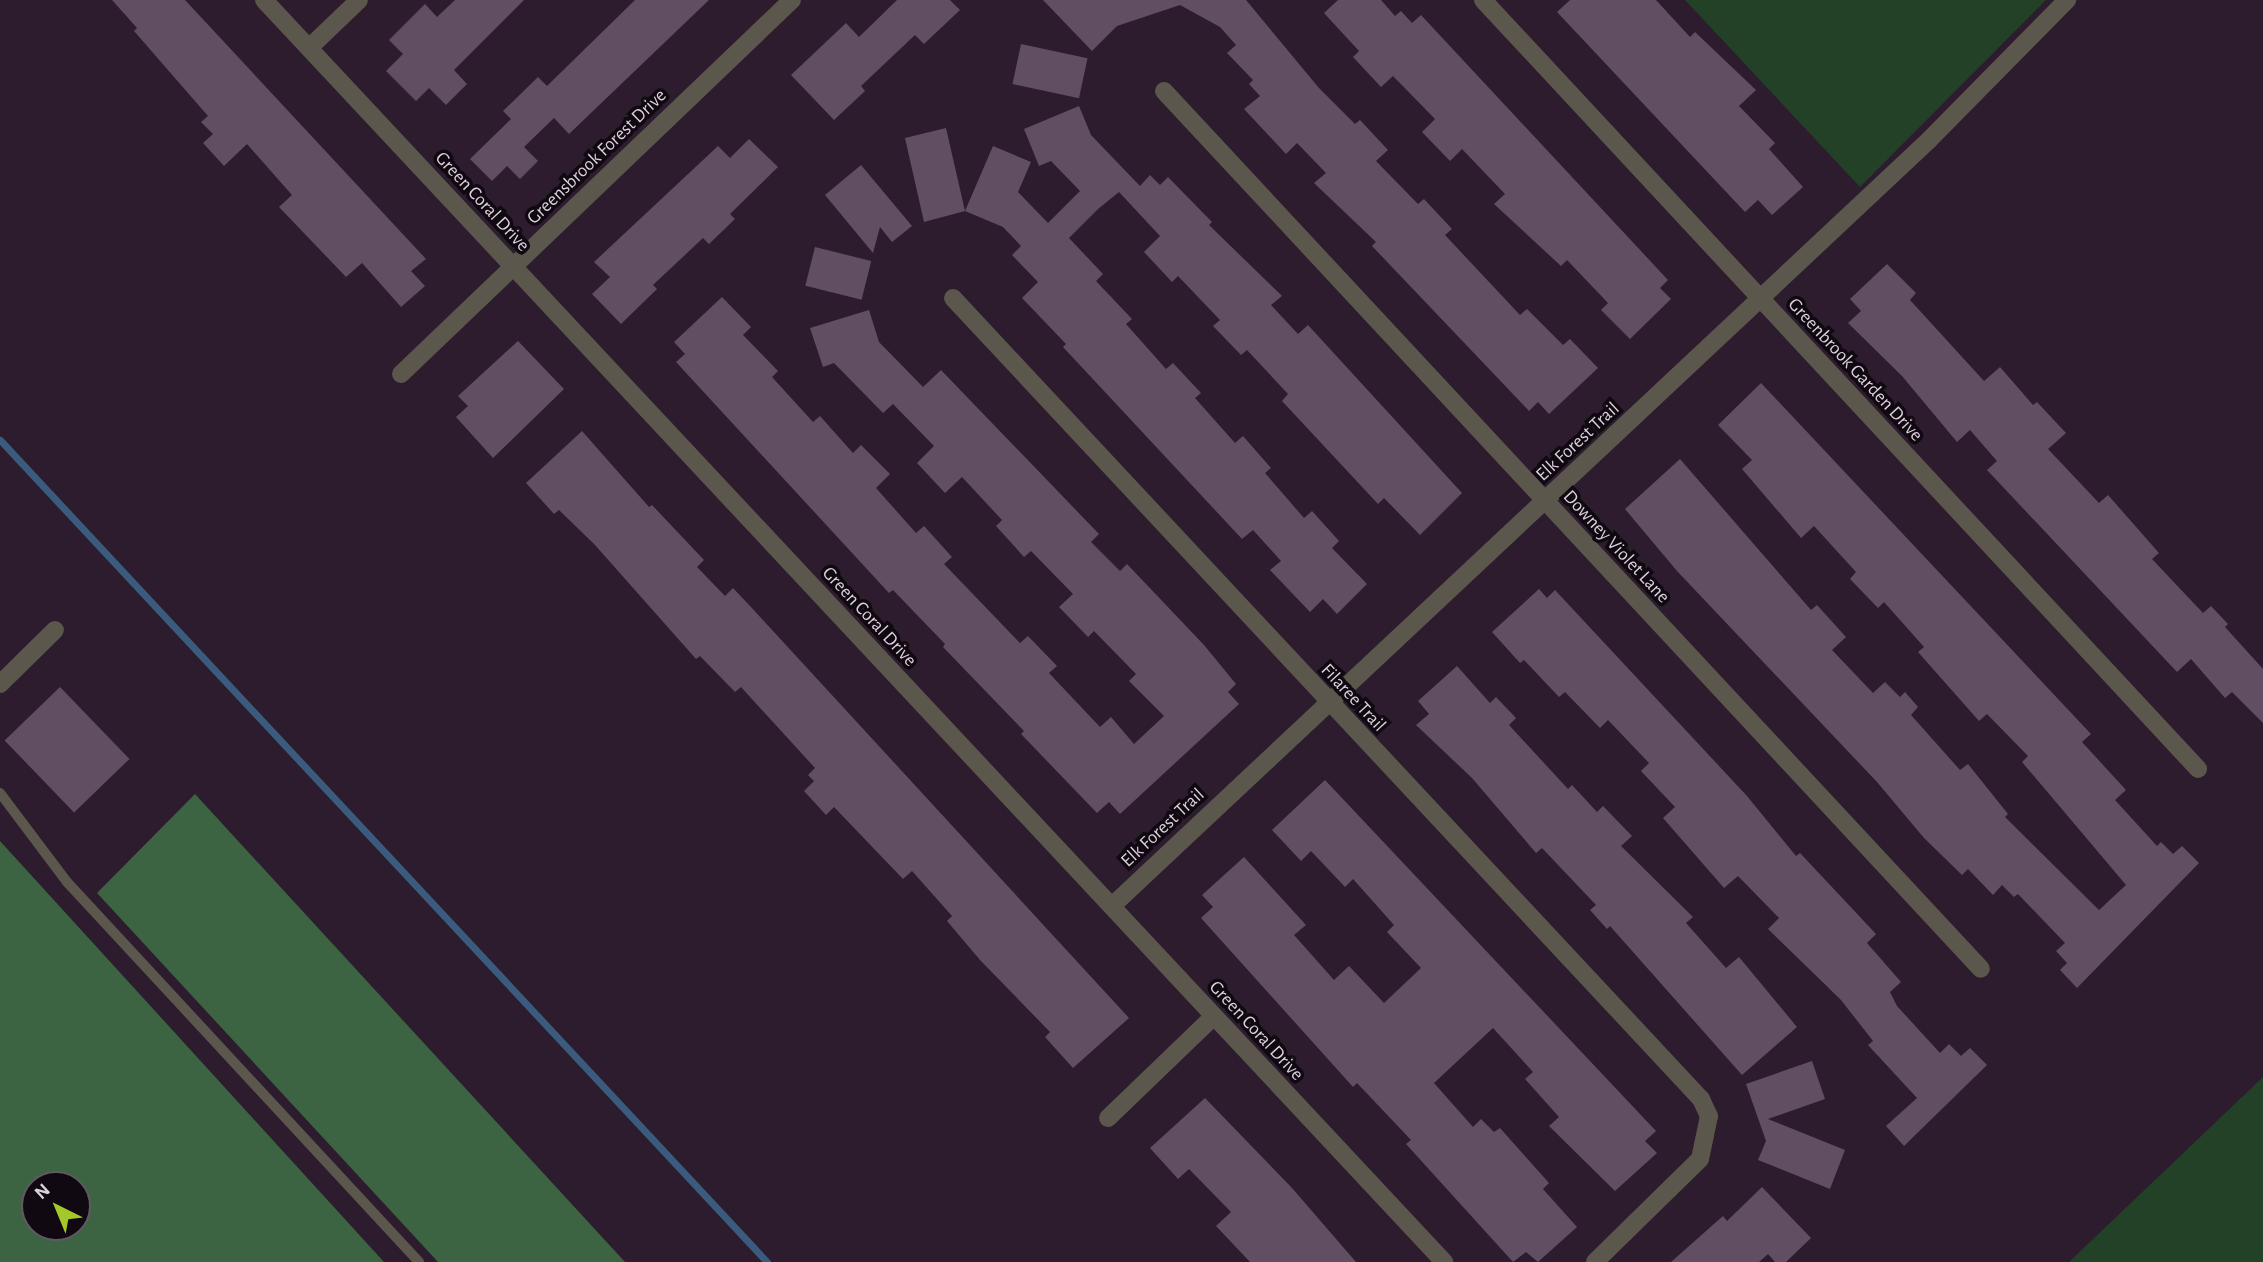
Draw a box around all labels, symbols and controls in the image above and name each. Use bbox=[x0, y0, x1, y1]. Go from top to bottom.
street label: Greensbrook Forest Drive bbox=[523, 85, 671, 229]
street label: Green Coral Drive bbox=[430, 147, 534, 257]
street label: Greenbrook Garden Drive bbox=[1783, 294, 1927, 446]
street label: Elk Forest Trail bbox=[1532, 398, 1624, 486]
street label: Downey Violet Lane bbox=[1558, 486, 1674, 608]
street label: Green Coral Drive bbox=[817, 562, 921, 672]
street label: Filaree Trail bbox=[1316, 659, 1390, 737]
street label: Elk Forest Trail bbox=[1117, 784, 1209, 872]
street label: Green Coral Drive bbox=[1204, 976, 1308, 1086]
north arrow bbox=[21, 1171, 91, 1241]
text: N bbox=[31, 1180, 54, 1203]

